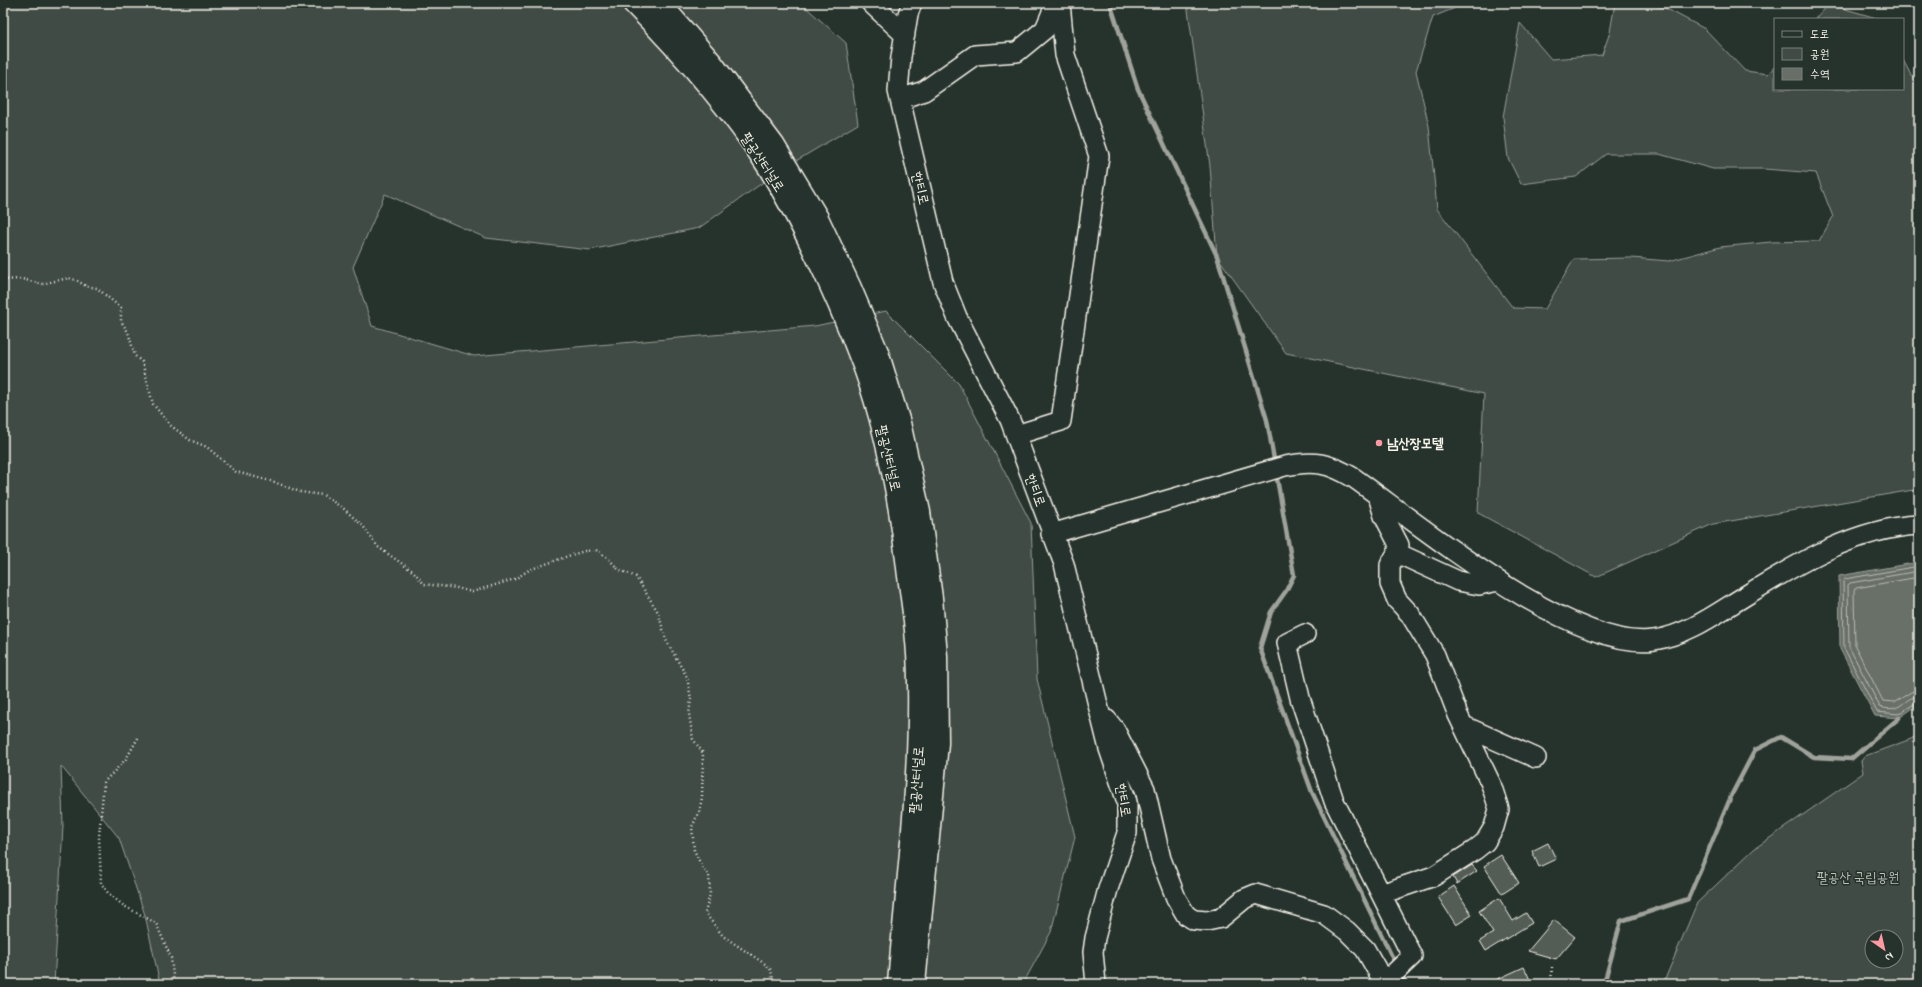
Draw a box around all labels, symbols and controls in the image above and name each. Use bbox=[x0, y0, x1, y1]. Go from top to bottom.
legend bbox=[1774, 18, 1904, 90]
text: 도로 bbox=[1810, 26, 1829, 44]
text: 공원 bbox=[1810, 46, 1829, 64]
text: 수역 bbox=[1810, 66, 1830, 84]
street label: 팔공산터널로 bbox=[735, 129, 789, 197]
street label: 한티로 bbox=[906, 170, 934, 207]
street label: 팔공산터널로 bbox=[870, 423, 905, 494]
place label: 남산장모텔 bbox=[1387, 434, 1444, 455]
marker: 남산장모텔 bbox=[1374, 438, 1384, 448]
street label: 한티로 bbox=[1019, 471, 1050, 510]
street label: 팔공산터널로 bbox=[905, 746, 930, 815]
street label: 한티로 bbox=[1109, 782, 1136, 819]
park label: 팔공산 국립공원 bbox=[1817, 868, 1899, 889]
north arrow bbox=[1864, 929, 1904, 969]
text: N bbox=[1881, 948, 1897, 965]

